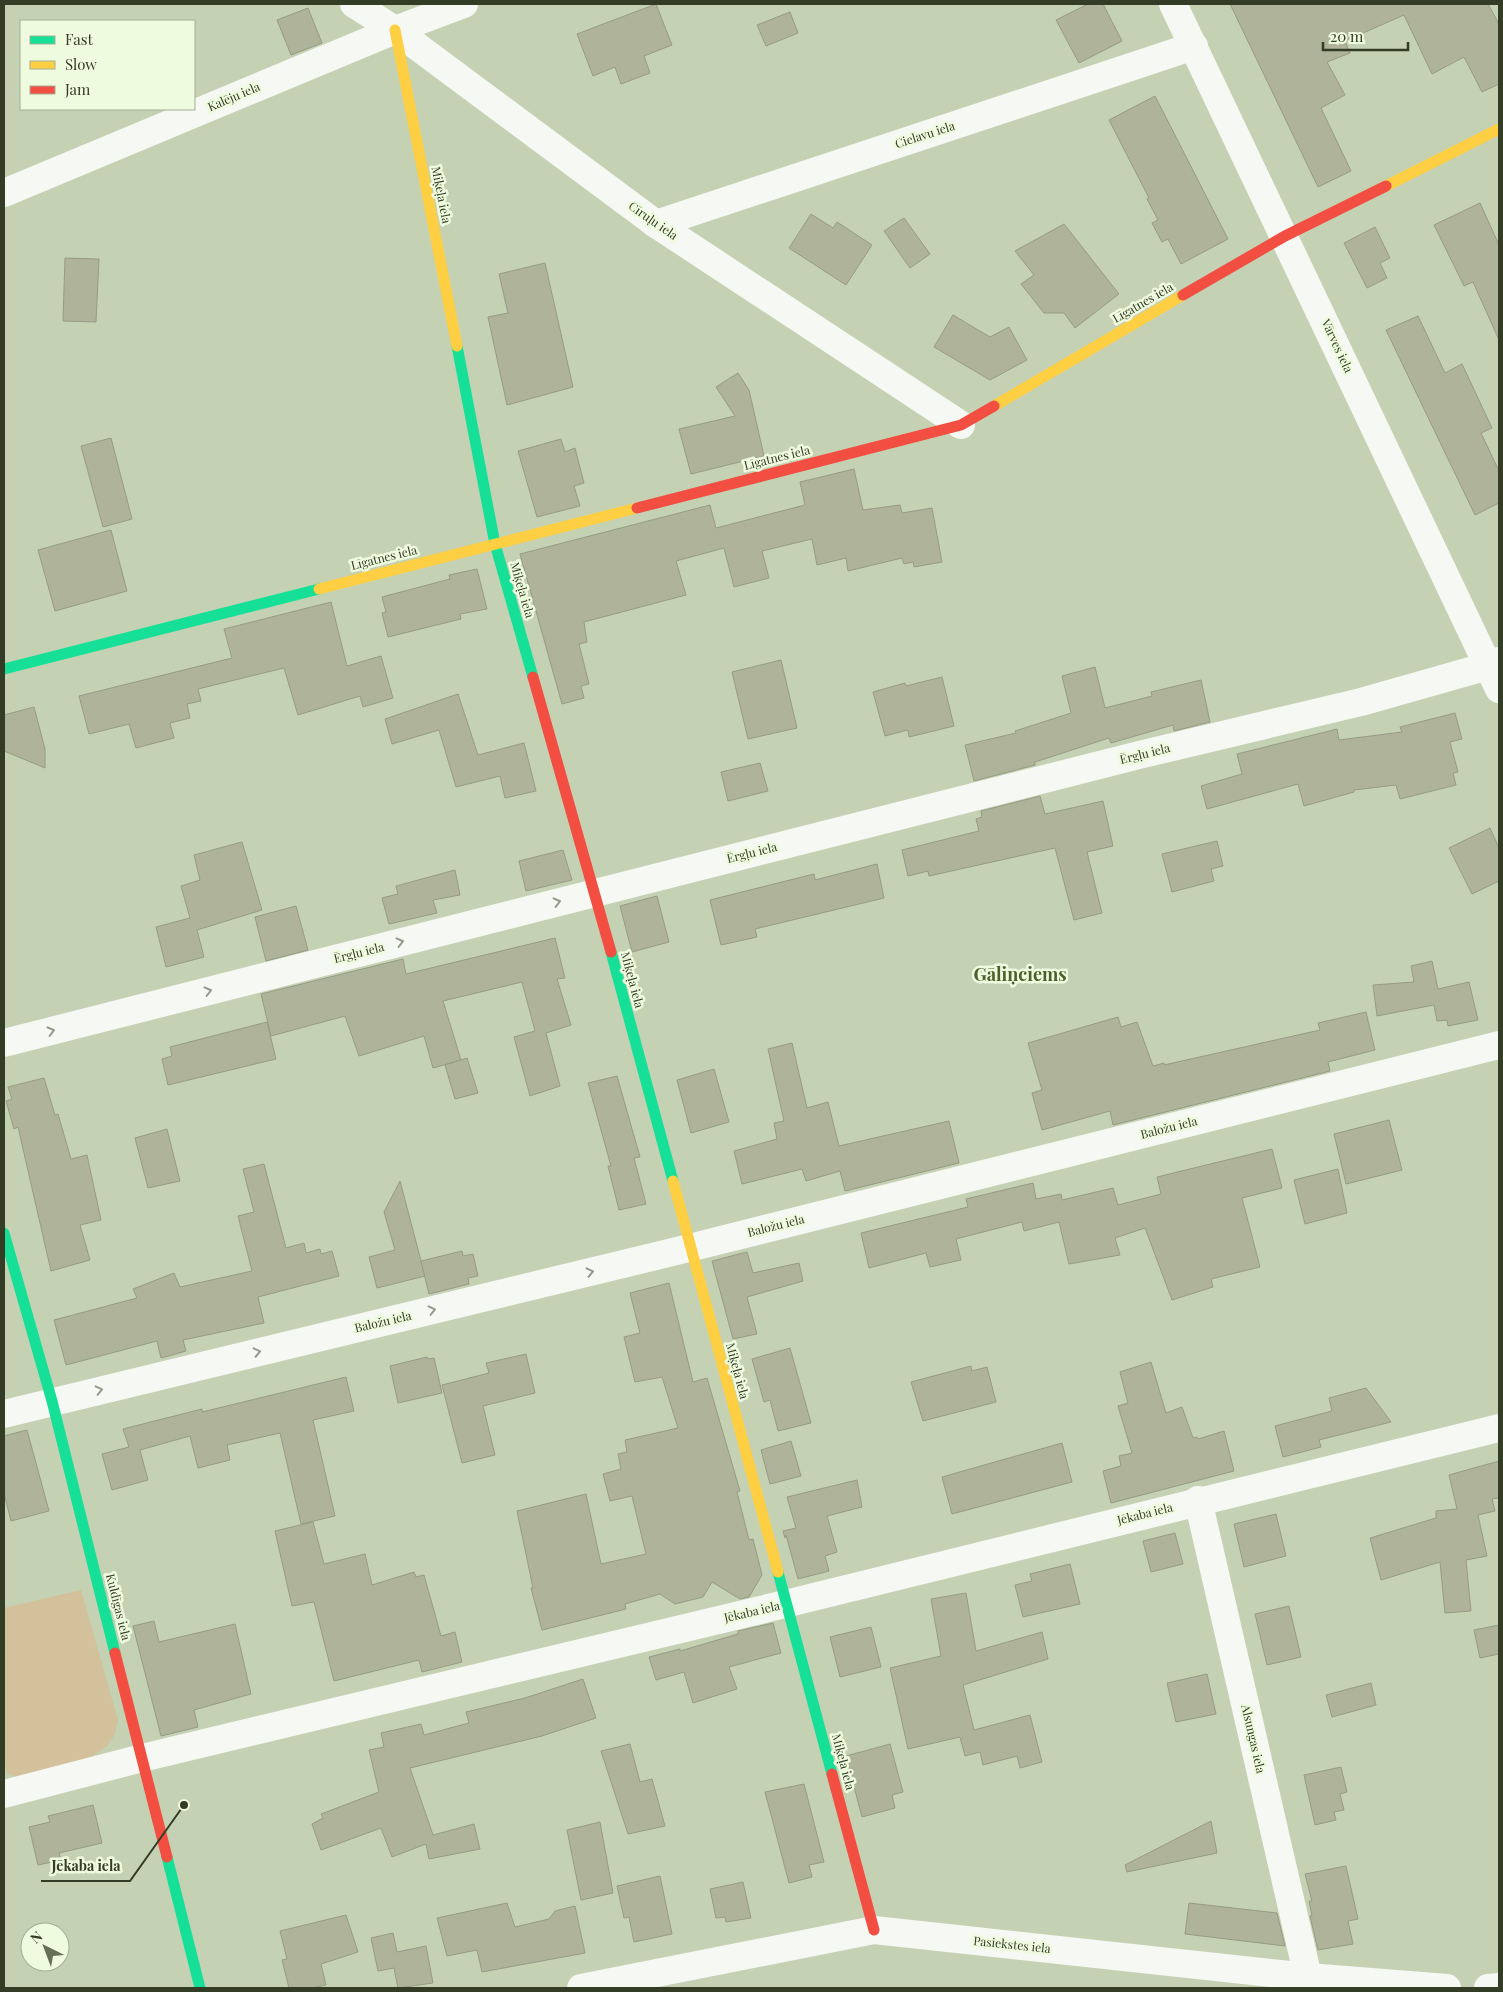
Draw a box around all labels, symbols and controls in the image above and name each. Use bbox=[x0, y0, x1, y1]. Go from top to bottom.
legend bbox=[20, 20, 195, 110]
scale bar bbox=[1323, 20, 1408, 52]
text: 20 m bbox=[1330, 26, 1364, 46]
text: Fast bbox=[65, 29, 94, 49]
text: Slow bbox=[65, 54, 97, 74]
street label: Kalēju iela bbox=[205, 78, 262, 114]
text: Jam bbox=[64, 79, 91, 99]
street label: Cielavu iela bbox=[893, 117, 957, 151]
street label: Miķeļa iela bbox=[429, 165, 455, 225]
street label: Cīruļu iela bbox=[626, 197, 681, 243]
street label: Līgatnes iela bbox=[1109, 278, 1176, 326]
street label: Vārves iela bbox=[1318, 315, 1357, 375]
street label: Līgatnes iela bbox=[742, 441, 812, 473]
street label: Līgatnes iela bbox=[349, 541, 419, 573]
street label: Miķeļa iela bbox=[507, 560, 539, 620]
street label: Ērgļu iela bbox=[1118, 739, 1172, 767]
street label: Ērgļu iela bbox=[725, 838, 779, 866]
one-way arrow bbox=[553, 897, 562, 908]
one-way arrow bbox=[395, 937, 404, 948]
street label: Ērgļu iela bbox=[332, 938, 386, 966]
street label: Miķeļa iela bbox=[618, 950, 648, 1010]
district label: Gāliņciems bbox=[973, 962, 1067, 986]
one-way arrow bbox=[204, 986, 213, 997]
one-way arrow bbox=[47, 1026, 55, 1037]
street label: Baložu iela bbox=[1139, 1112, 1199, 1142]
street label: Baložu iela bbox=[746, 1210, 806, 1240]
one-way arrow bbox=[586, 1267, 595, 1278]
one-way arrow bbox=[428, 1305, 437, 1316]
street label: Baložu iela bbox=[353, 1307, 413, 1335]
street label: Miķeļa iela bbox=[723, 1341, 753, 1401]
one-way arrow bbox=[253, 1347, 262, 1358]
one-way arrow bbox=[95, 1385, 104, 1396]
street label: Jēkaba iela bbox=[1114, 1498, 1174, 1528]
street label: Kuldīgas iela bbox=[103, 1572, 135, 1642]
street label: Jēkaba iela bbox=[721, 1597, 781, 1625]
street label: Alsungas iela bbox=[1238, 1702, 1270, 1775]
street label: Miķeļa iela bbox=[829, 1732, 859, 1792]
callout: Jēkaba iela bbox=[41, 1852, 130, 1881]
text: Jēkaba iela bbox=[51, 1856, 121, 1875]
north arrow bbox=[20, 1922, 70, 1972]
text: N bbox=[26, 1927, 46, 1947]
street label: Pasiekstes iela bbox=[973, 1932, 1051, 1956]

